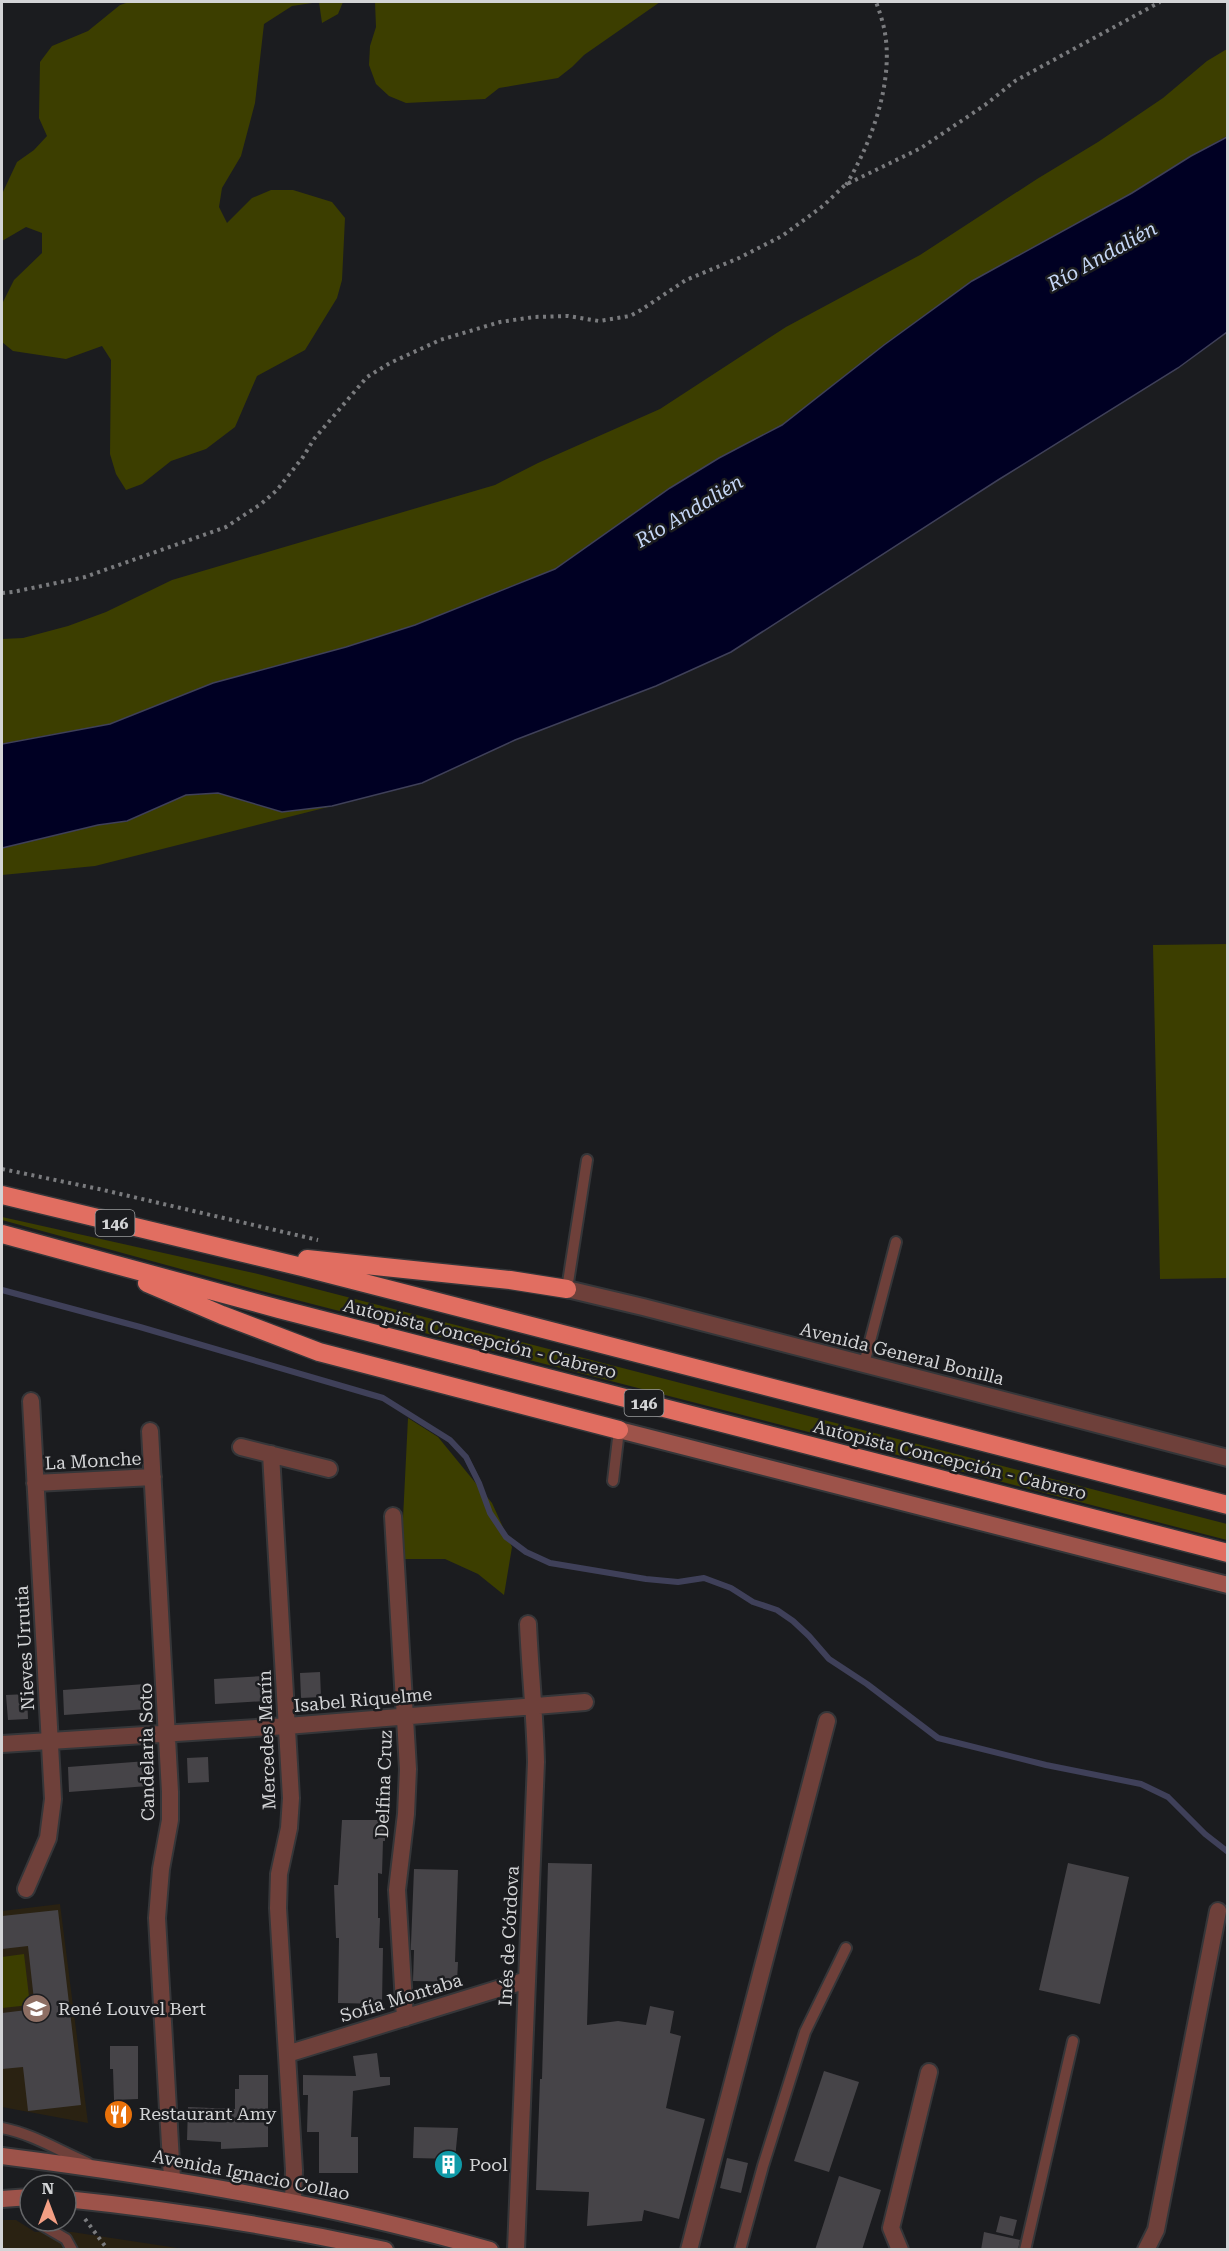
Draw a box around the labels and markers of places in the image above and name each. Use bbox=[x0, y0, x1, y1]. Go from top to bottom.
school or university icon: René Louvel Bert bbox=[21, 1993, 53, 2025]
place label: René Louvel Bert bbox=[58, 1998, 206, 2019]
restaurant icon: Restaurant Amy bbox=[102, 2098, 134, 2130]
place label: Restaurant Amy bbox=[139, 2103, 277, 2124]
building icon: Pool bbox=[432, 2149, 464, 2181]
place label: Pool bbox=[469, 2154, 508, 2175]

